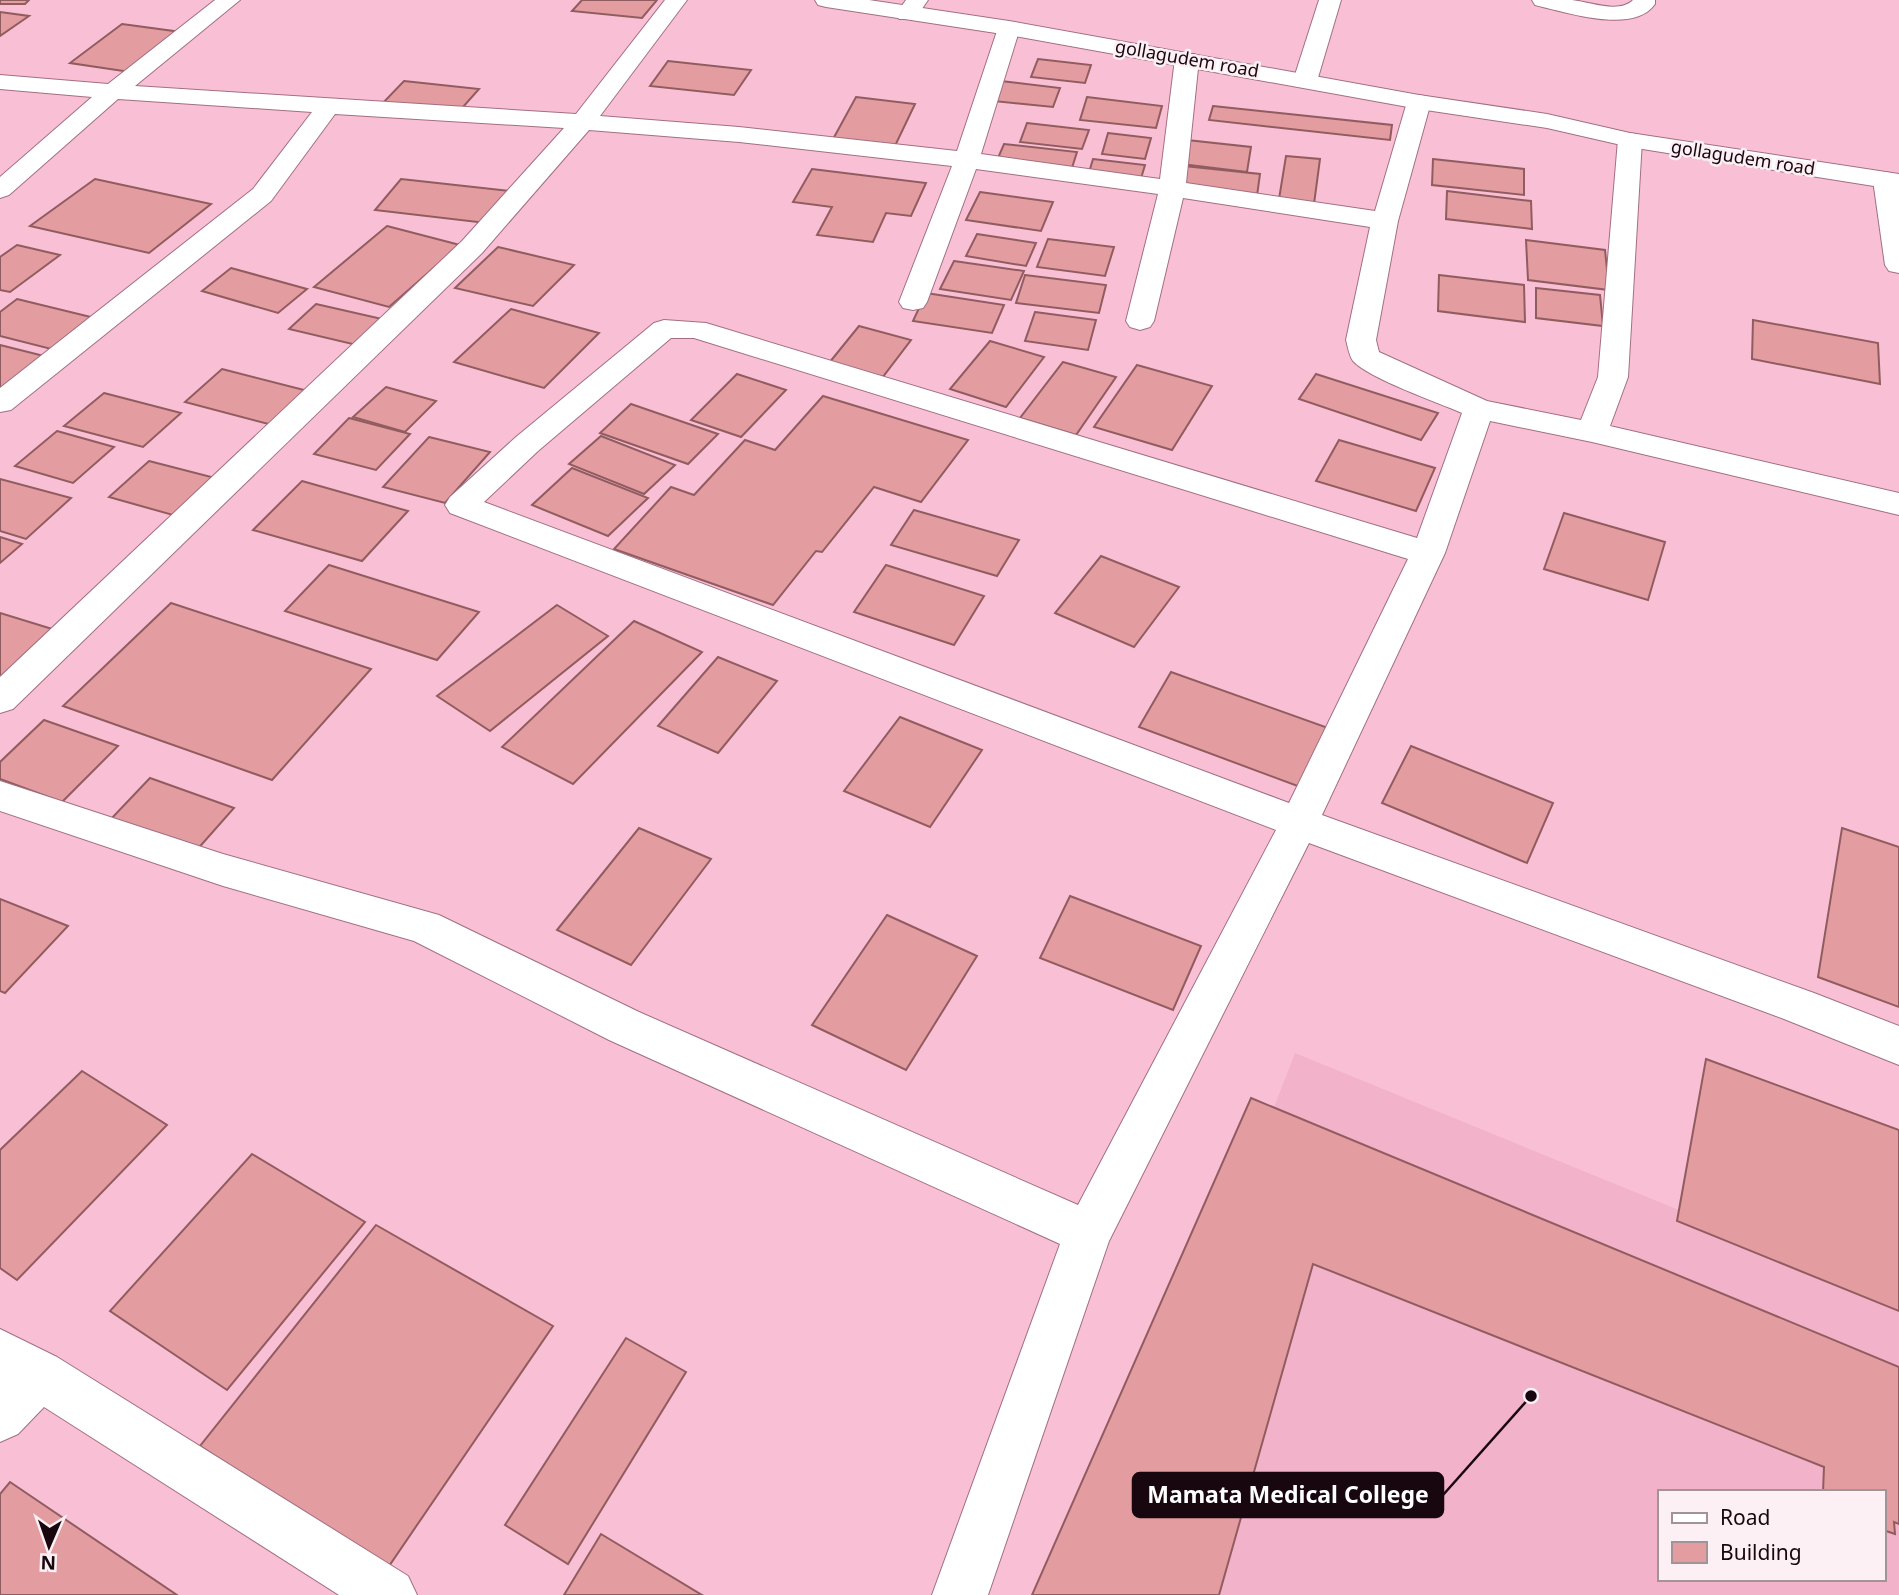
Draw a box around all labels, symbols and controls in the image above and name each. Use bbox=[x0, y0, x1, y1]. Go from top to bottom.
street label: gollagudem road bbox=[1113, 34, 1261, 82]
street label: gollagudem road bbox=[1669, 134, 1817, 180]
callout: Mamata Medical College bbox=[1133, 1473, 1443, 1517]
text: Mamata Medical College bbox=[1147, 1478, 1429, 1510]
legend bbox=[1658, 1490, 1885, 1581]
text: Road bbox=[1720, 1503, 1770, 1531]
north arrow bbox=[14, 1511, 84, 1581]
text: Building bbox=[1720, 1538, 1802, 1566]
text: N bbox=[40, 1550, 57, 1576]

